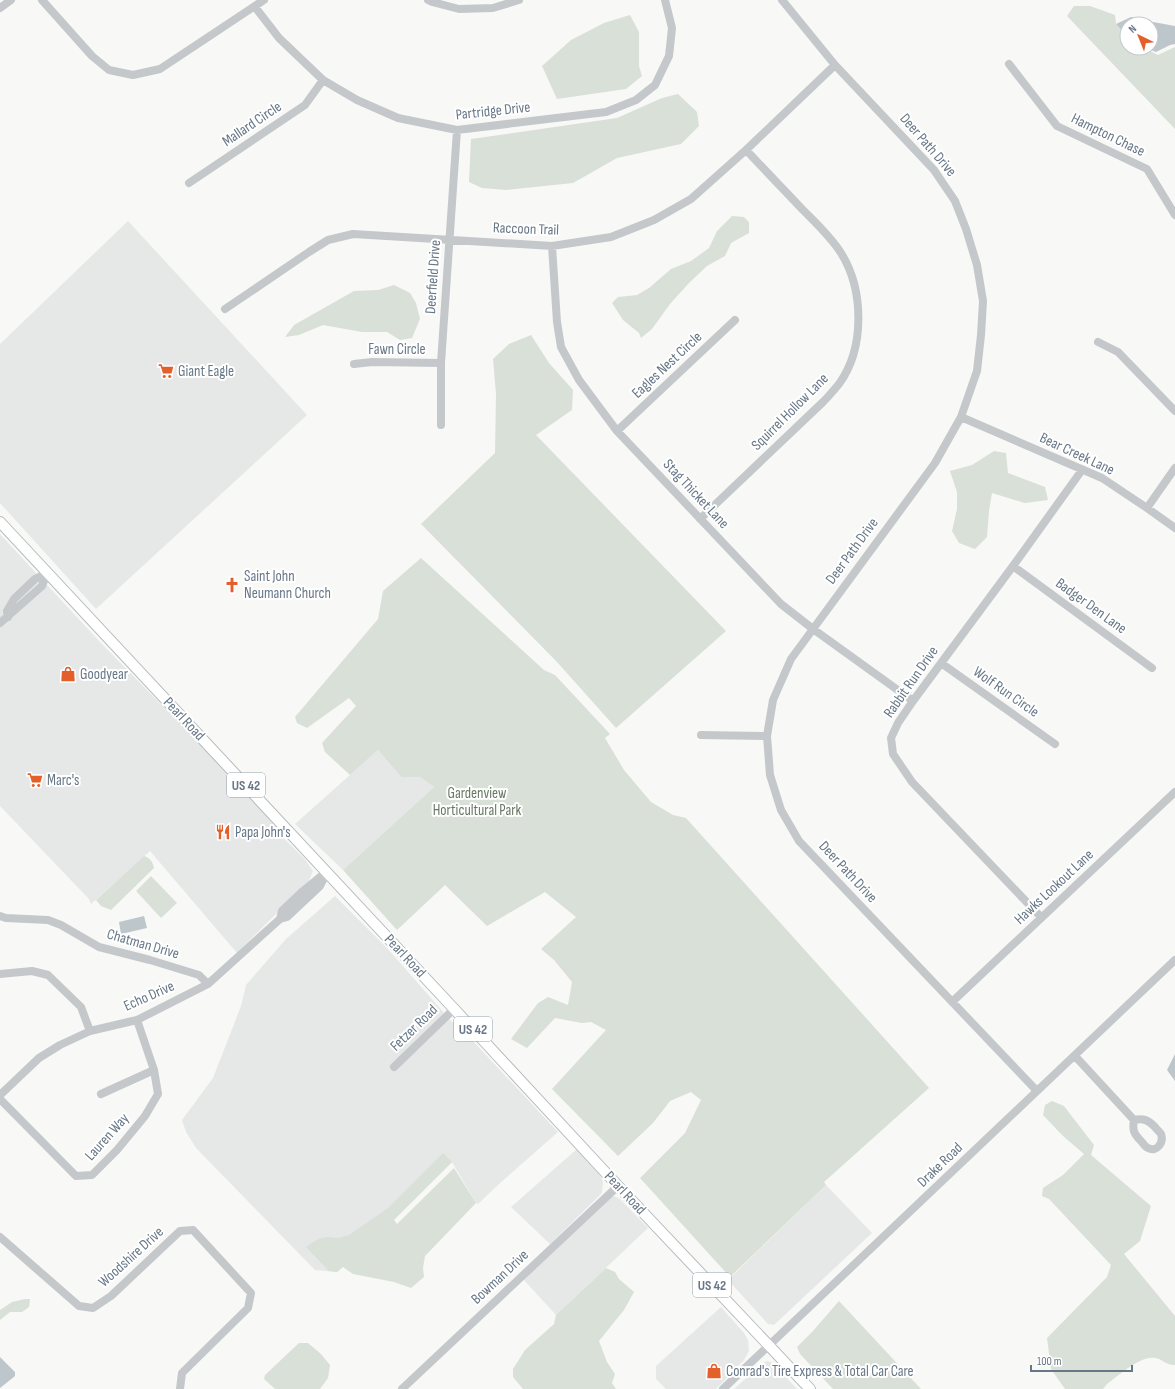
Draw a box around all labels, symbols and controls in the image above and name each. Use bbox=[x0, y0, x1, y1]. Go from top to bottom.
north arrow bbox=[1119, 16, 1159, 56]
text: N bbox=[1126, 22, 1139, 36]
street label: Mallard Circle bbox=[219, 97, 285, 151]
street label: Partridge Drive bbox=[455, 98, 531, 124]
street label: Deer Path Drive bbox=[895, 109, 961, 181]
street label: Hampton Chase bbox=[1068, 109, 1148, 161]
street label: Raccoon Trail bbox=[493, 218, 559, 240]
street label: Deerfield Drive bbox=[421, 239, 445, 315]
street label: Eagles Nest Circle bbox=[628, 328, 706, 402]
street label: Fawn Circle bbox=[368, 340, 426, 359]
supermarket icon: Giant Eagle bbox=[157, 362, 175, 380]
place label: Giant Eagle bbox=[178, 362, 234, 381]
street label: Squirrel Hollow Lane bbox=[747, 369, 833, 455]
street label: Bear Creek Lane bbox=[1037, 428, 1117, 480]
street label: Stag Thicket Lane bbox=[659, 455, 733, 533]
street label: Deer Path Drive bbox=[822, 514, 882, 588]
place label: Saint John Neumann Church bbox=[244, 567, 331, 603]
street label: Badger Den Lane bbox=[1052, 574, 1130, 638]
church icon: Saint John Neumann Church bbox=[223, 576, 241, 594]
street label: Rabbit Run Drive bbox=[879, 643, 943, 721]
street label: Wolf Run Circle bbox=[969, 662, 1043, 722]
shop icon: Goodyear bbox=[59, 665, 77, 683]
place label: Goodyear bbox=[80, 665, 129, 684]
street label: Pearl Road bbox=[159, 693, 209, 745]
supermarket icon: Marc's bbox=[26, 771, 44, 789]
place label: Marc's bbox=[47, 771, 80, 790]
road number: US 42 bbox=[227, 773, 265, 797]
park label: Gardenview Horticultural Park bbox=[433, 784, 522, 820]
restaurant icon: Papa John's bbox=[214, 823, 232, 841]
place label: Papa John's bbox=[235, 823, 291, 842]
street label: Deer Path Drive bbox=[815, 837, 881, 907]
street label: Hawks Lookout Lane bbox=[1010, 845, 1098, 929]
street label: Chatman Drive bbox=[105, 925, 181, 963]
street label: Pearl Road bbox=[380, 930, 430, 982]
street label: Echo Drive bbox=[121, 976, 177, 1016]
street label: Fetzer Road bbox=[386, 1001, 442, 1055]
road number: US 42 bbox=[454, 1017, 492, 1041]
street label: Lauren Way bbox=[81, 1109, 133, 1165]
street label: Drake Road bbox=[913, 1139, 967, 1191]
street label: Pearl Road bbox=[600, 1167, 650, 1219]
street label: Woodshire Drive bbox=[94, 1223, 168, 1291]
street label: Bowman Drive bbox=[467, 1246, 533, 1308]
road number: US 42 bbox=[693, 1273, 731, 1297]
scale bar bbox=[1031, 1347, 1132, 1373]
text: 100 m bbox=[1037, 1354, 1062, 1369]
shop icon: Conrad's Tire Express & Total Car Care bbox=[705, 1362, 723, 1380]
place label: Conrad's Tire Express & Total Car Care bbox=[726, 1362, 914, 1381]

